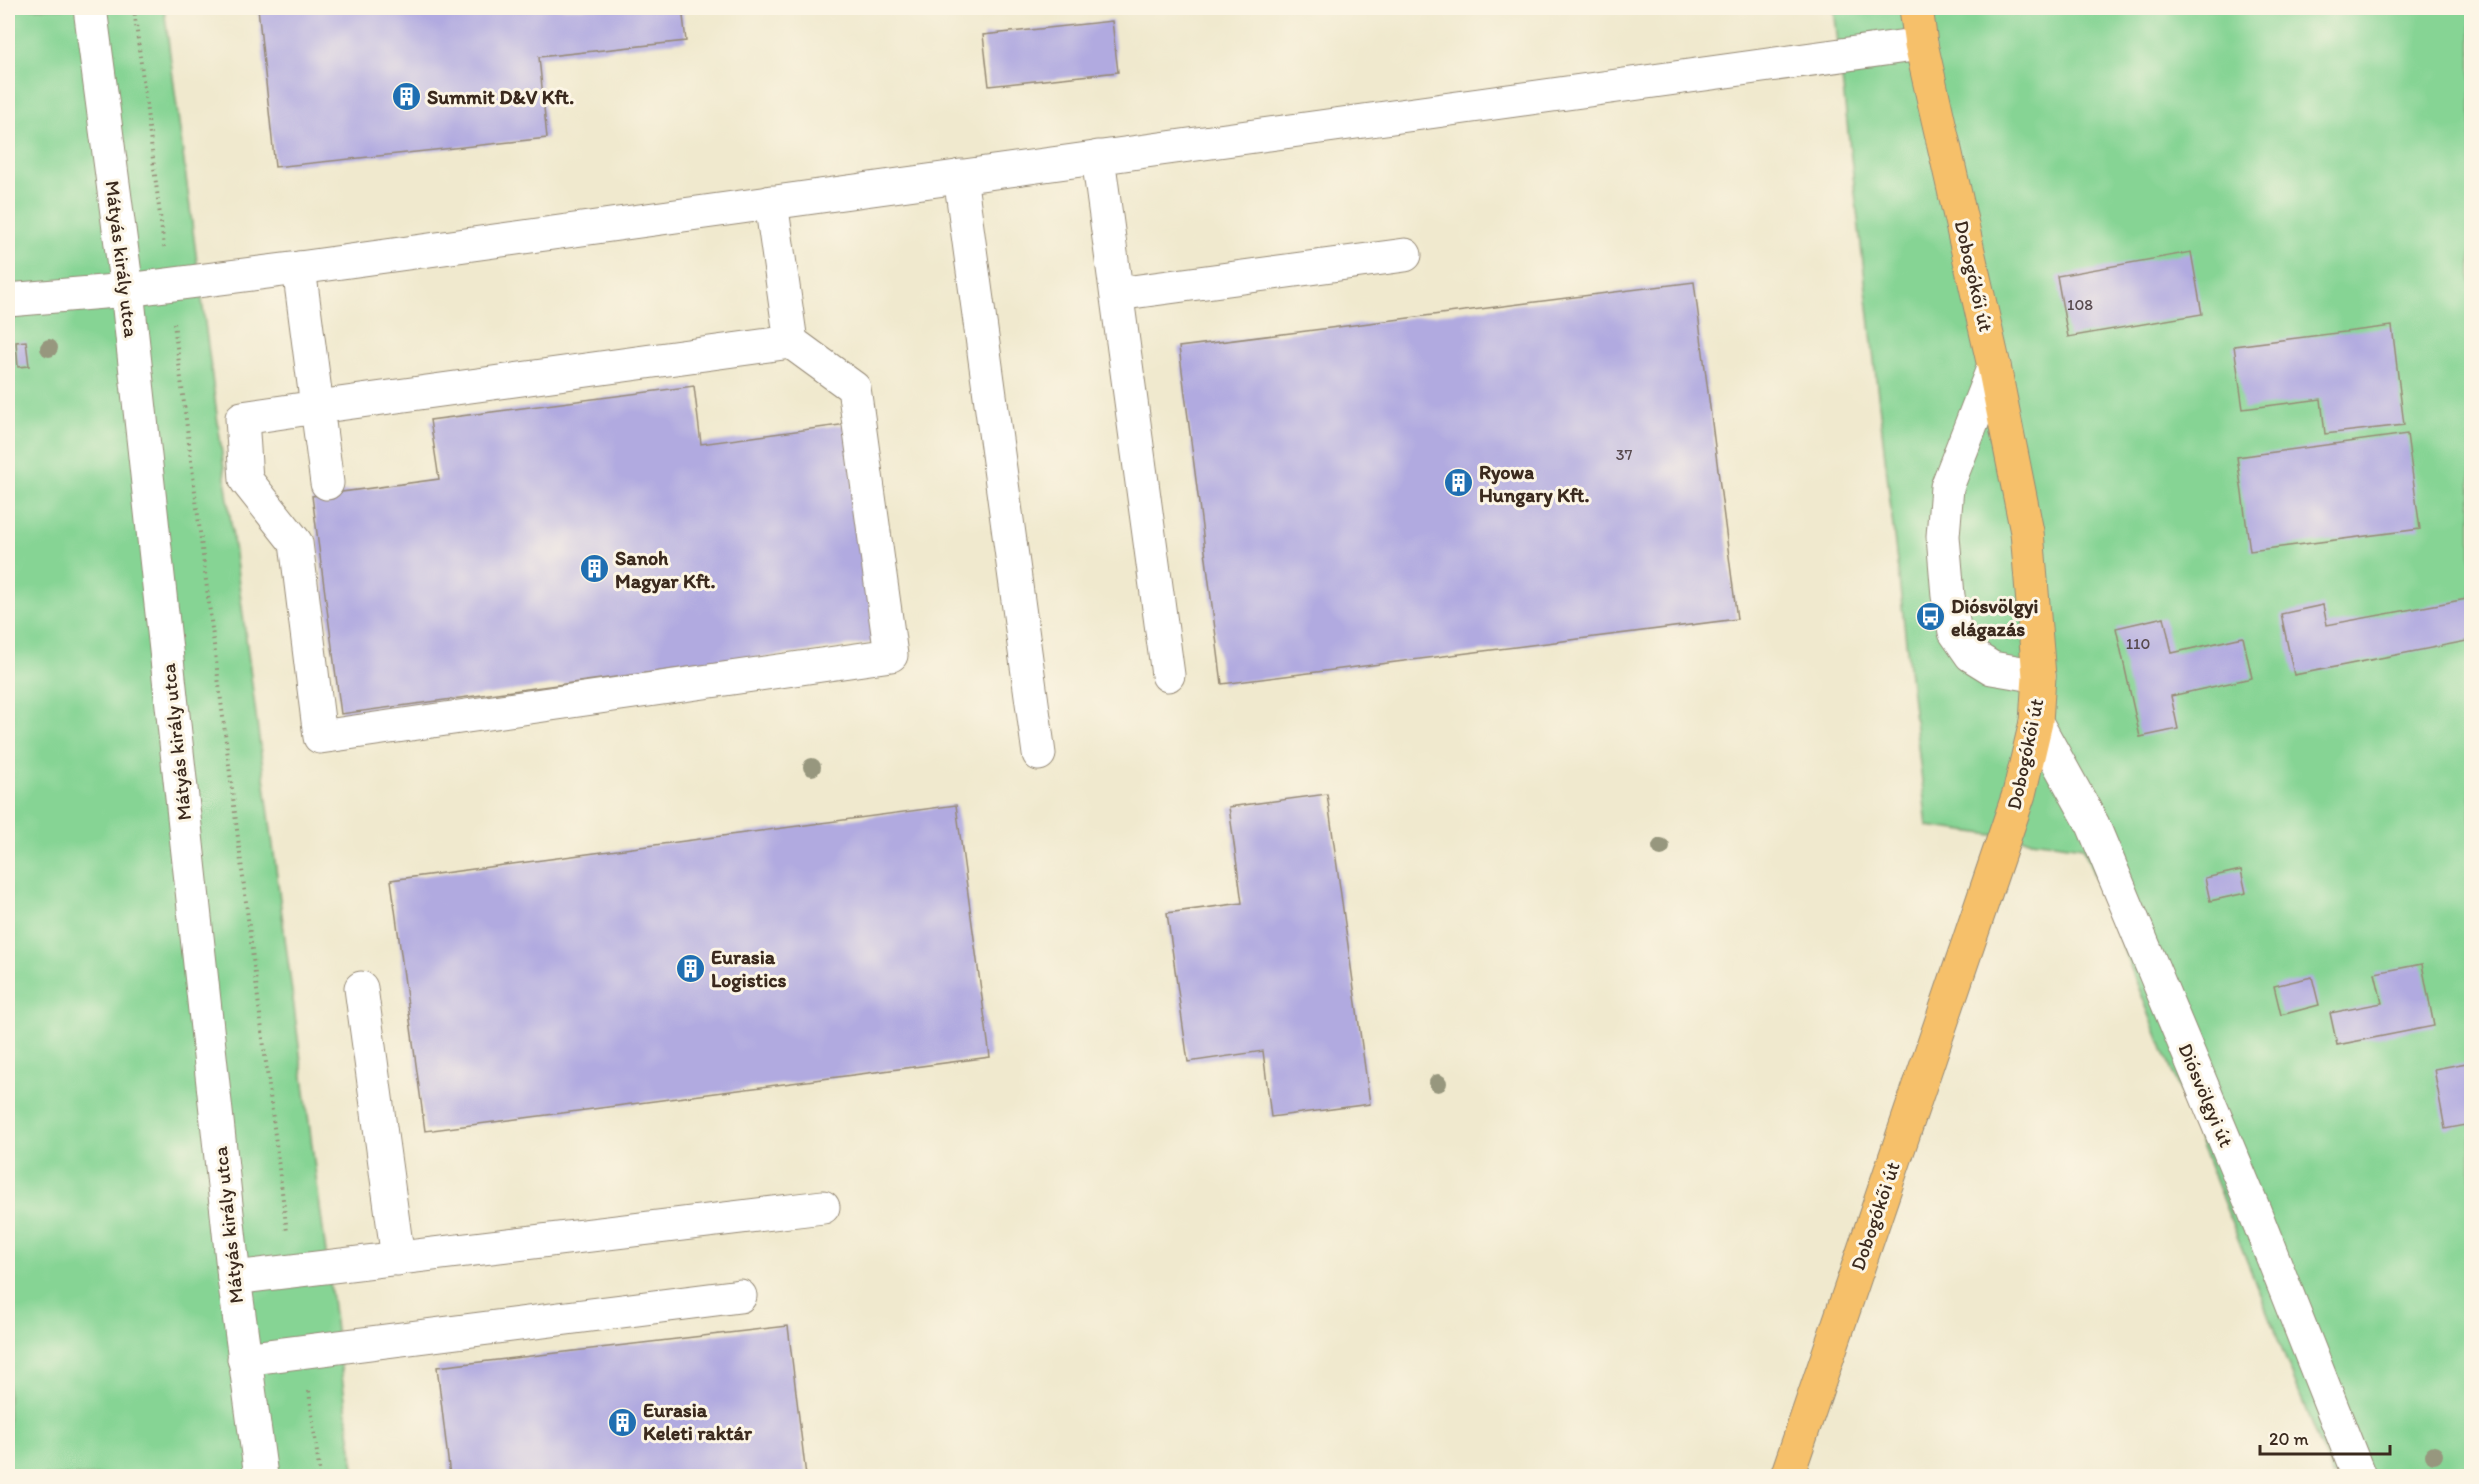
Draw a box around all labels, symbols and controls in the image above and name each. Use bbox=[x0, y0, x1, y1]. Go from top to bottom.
building icon: Summit D&V Kft. bbox=[390, 81, 422, 113]
place label: Summit D&V Kft. bbox=[427, 85, 574, 109]
street label: Mátyás király utca bbox=[100, 179, 144, 339]
street label: Dobogókői út bbox=[1950, 218, 1998, 334]
house number: 108 bbox=[2067, 295, 2093, 314]
house number: 37 bbox=[1616, 445, 1632, 464]
place label: Ryowa Hungary Kft. bbox=[1479, 460, 1589, 508]
building icon: Ryowa Hungary Kft. bbox=[1442, 467, 1474, 499]
place label: Sanoh Magyar Kft. bbox=[615, 546, 716, 594]
building icon: Sanoh Magyar Kft. bbox=[578, 553, 610, 585]
place label: Diósvölgyi elágazás bbox=[1951, 594, 2038, 642]
bus stop icon: Diósvölgyi elágazás bbox=[1914, 601, 1946, 633]
house number: 110 bbox=[2126, 634, 2150, 653]
street label: Mátyás király utca bbox=[156, 662, 196, 822]
street label: Dobogókői út bbox=[2001, 696, 2049, 812]
place label: Eurasia Logistics bbox=[711, 945, 787, 993]
building icon: Eurasia Logistics bbox=[674, 952, 706, 984]
street label: Diósvölgyi út bbox=[2173, 1039, 2239, 1151]
street label: Mátyás király utca bbox=[208, 1145, 248, 1305]
street label: Dobogókői út bbox=[1845, 1159, 1905, 1273]
place label: Eurasia Keleti raktár bbox=[643, 1398, 753, 1445]
building icon: Eurasia Keleti raktár bbox=[606, 1406, 638, 1438]
scale bar bbox=[2260, 1418, 2390, 1456]
text: 20 m bbox=[2269, 1428, 2309, 1450]

